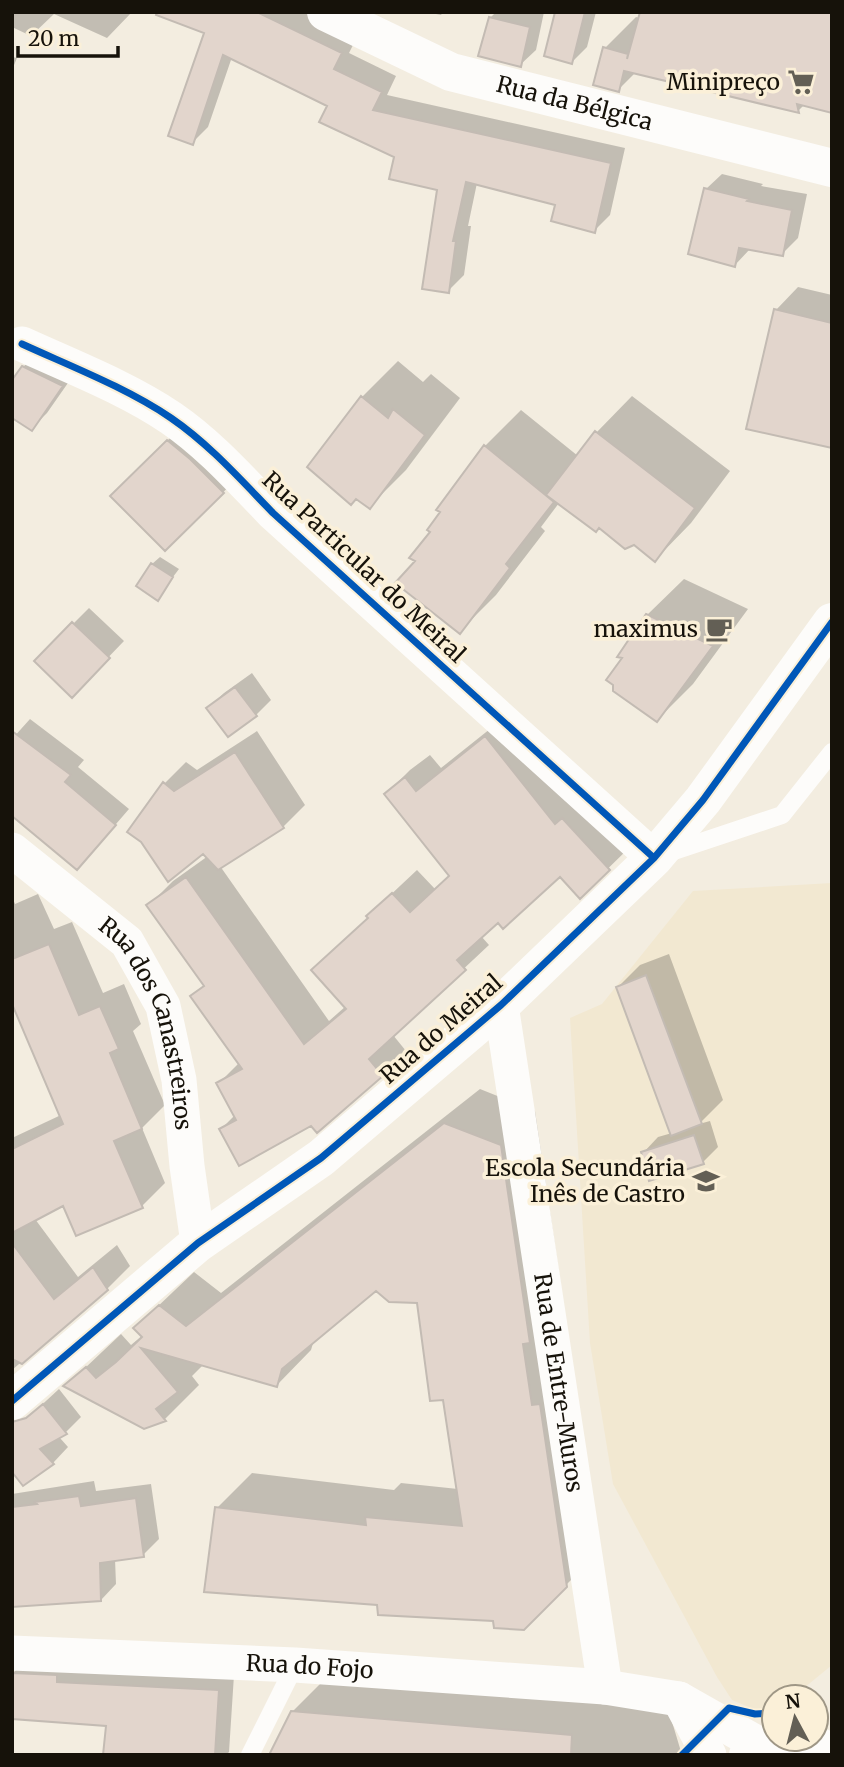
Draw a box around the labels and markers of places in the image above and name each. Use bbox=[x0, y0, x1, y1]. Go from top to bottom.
place label: Minipreço bbox=[666, 67, 780, 96]
supermarket icon: Minipreço bbox=[786, 67, 816, 97]
place label: maximus bbox=[593, 614, 698, 643]
cafe icon: maximus bbox=[704, 614, 734, 644]
place label: Escola Secundária Inês de Castro bbox=[485, 1153, 685, 1208]
school or university icon: Escola Secundária Inês de Castro bbox=[691, 1166, 721, 1196]

